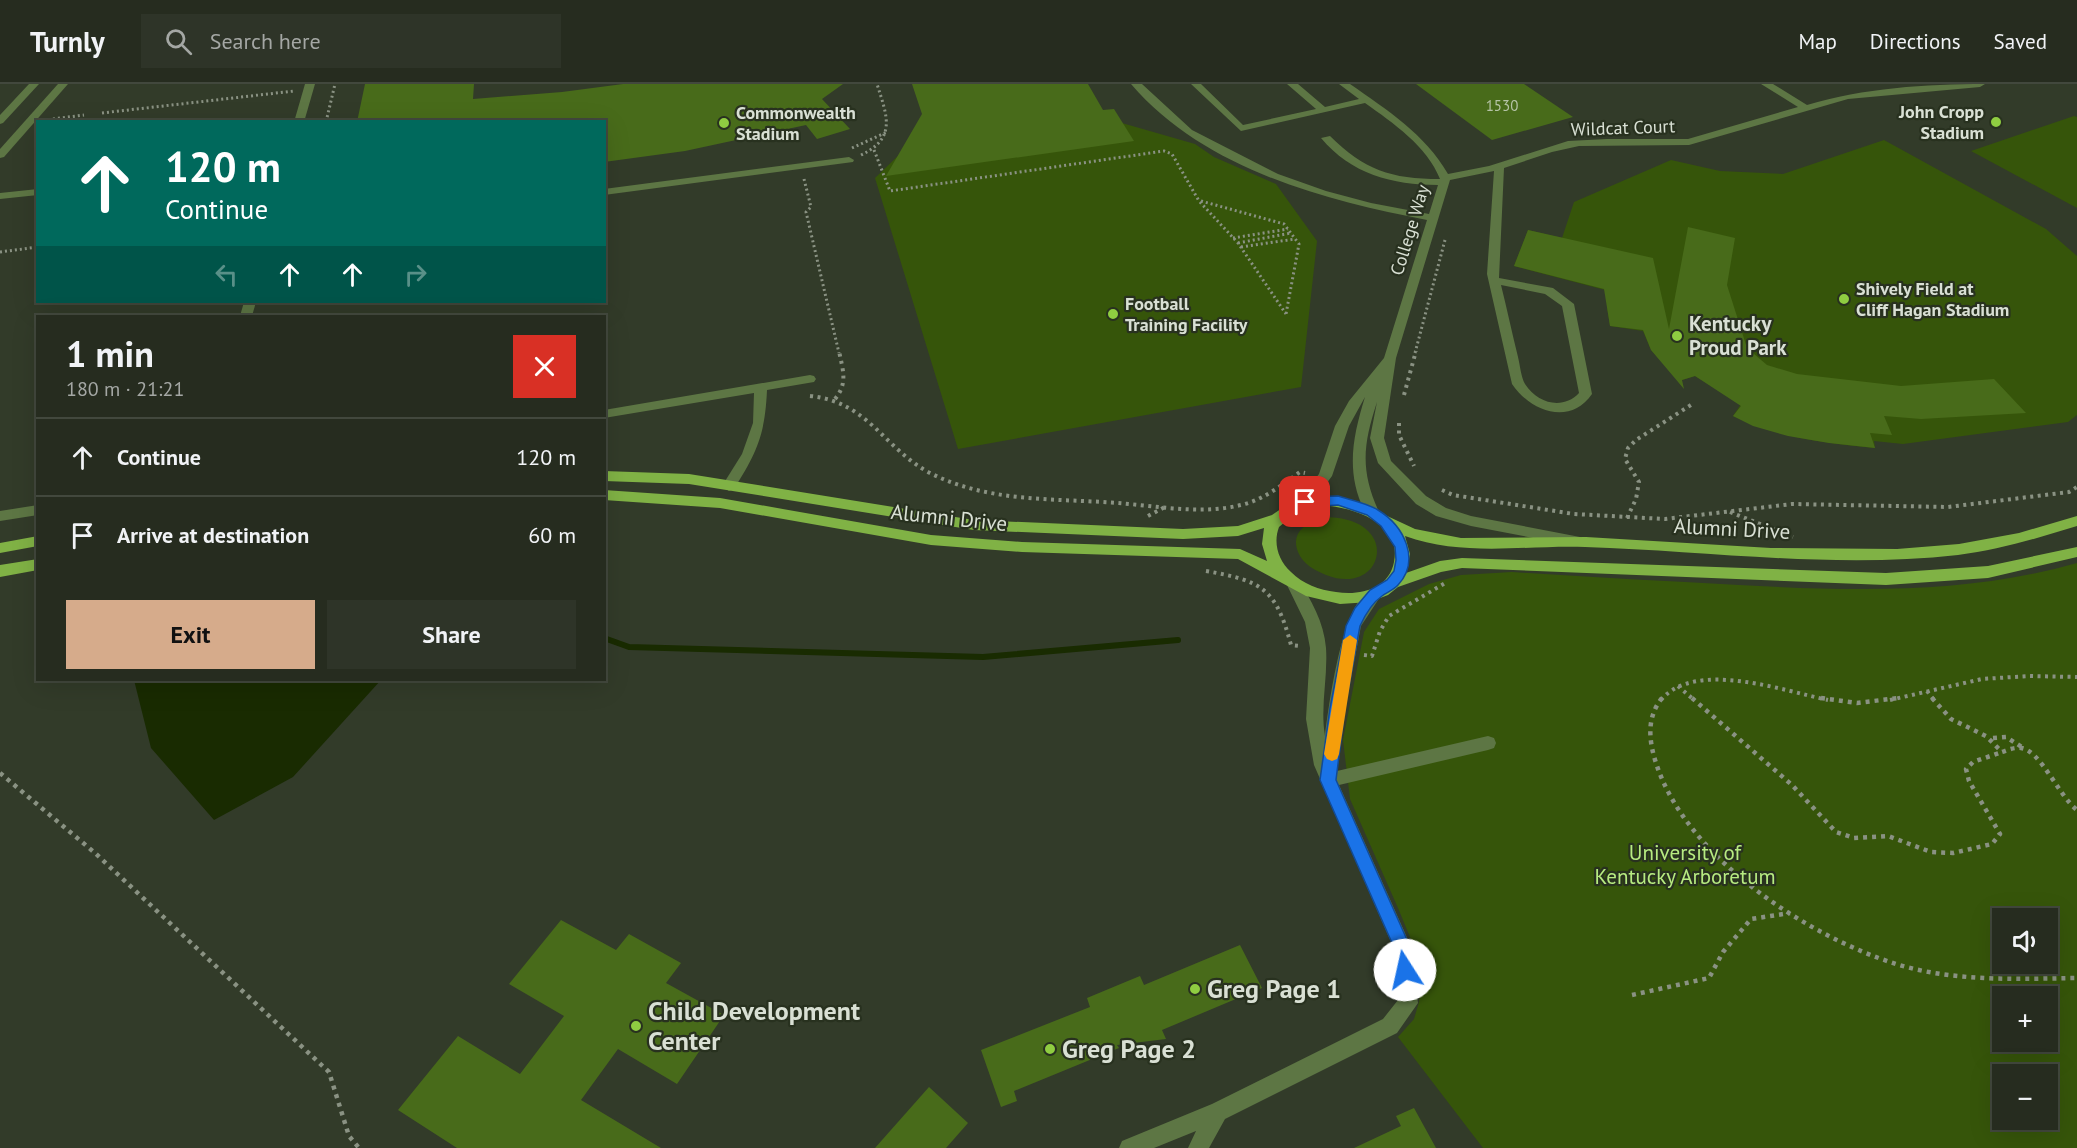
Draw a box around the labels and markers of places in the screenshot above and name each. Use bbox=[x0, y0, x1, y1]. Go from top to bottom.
place label: John Cropp Stadium bbox=[1898, 100, 1984, 144]
place label: Commonwealth Stadium bbox=[736, 101, 856, 145]
marker: John Cropp Stadium bbox=[1989, 115, 2003, 129]
marker: Commonwealth Stadium bbox=[717, 116, 731, 130]
place label: Shively Field at Cliff Hagan Stadium bbox=[1856, 277, 2009, 321]
place label: Football Training Facility bbox=[1125, 292, 1248, 336]
marker: Shively Field at Cliff Hagan Stadium bbox=[1837, 292, 1851, 306]
marker: Football Training Facility bbox=[1106, 307, 1120, 321]
place label: Kentucky Proud Park bbox=[1689, 310, 1787, 361]
marker: Kentucky Proud Park bbox=[1670, 329, 1684, 343]
pin bbox=[1279, 476, 1330, 527]
place label: Greg Page 1 bbox=[1207, 972, 1341, 1005]
marker: Greg Page 1 bbox=[1188, 982, 1202, 996]
place label: Child Development Center bbox=[648, 994, 860, 1057]
marker: Child Development Center bbox=[629, 1019, 643, 1033]
place label: Greg Page 2 bbox=[1062, 1032, 1196, 1065]
marker: Greg Page 2 bbox=[1043, 1042, 1057, 1056]

